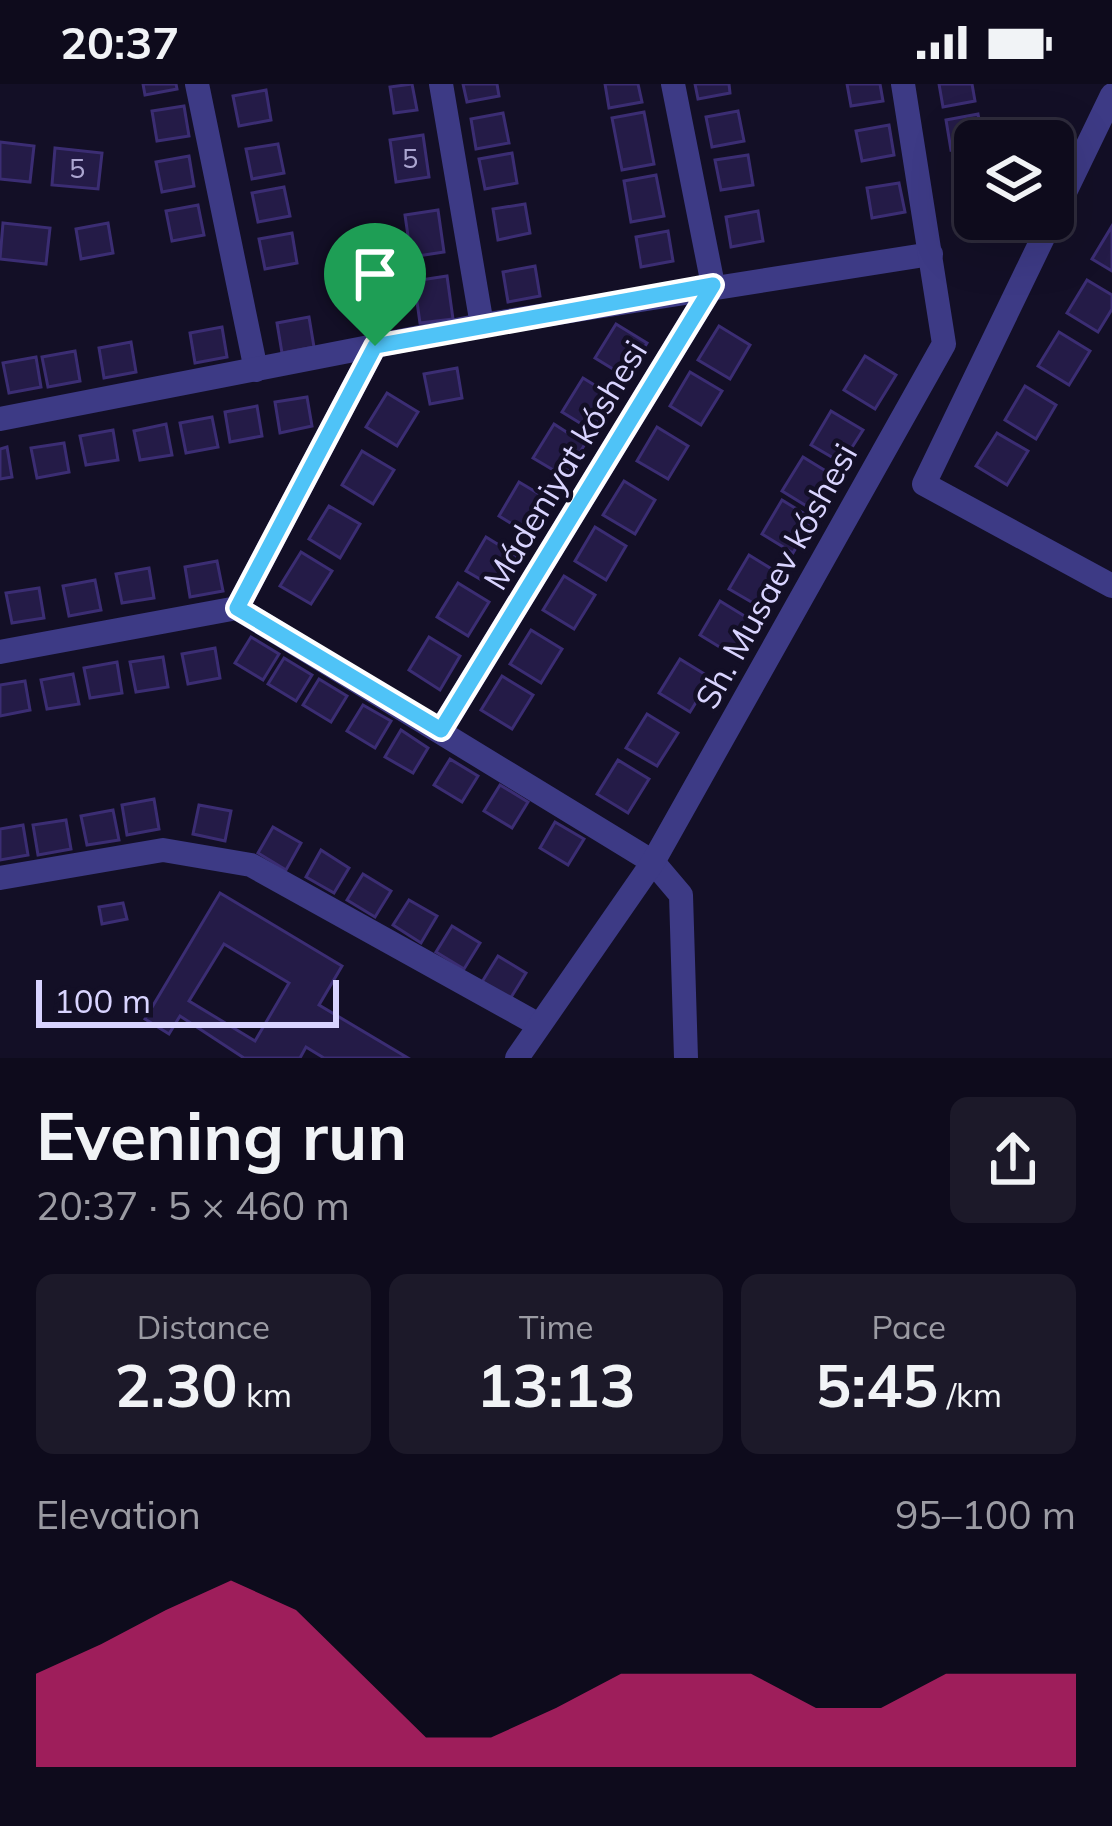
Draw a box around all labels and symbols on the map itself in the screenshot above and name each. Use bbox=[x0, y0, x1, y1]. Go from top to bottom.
house number: 5 bbox=[402, 141, 418, 175]
house number: 5 bbox=[69, 151, 85, 185]
pin bbox=[324, 223, 426, 346]
street label: Mádeniyat kóshesi bbox=[474, 333, 655, 597]
street label: Sh. Musaev kóshesi bbox=[686, 436, 865, 715]
scale bar bbox=[36, 974, 339, 1027]

